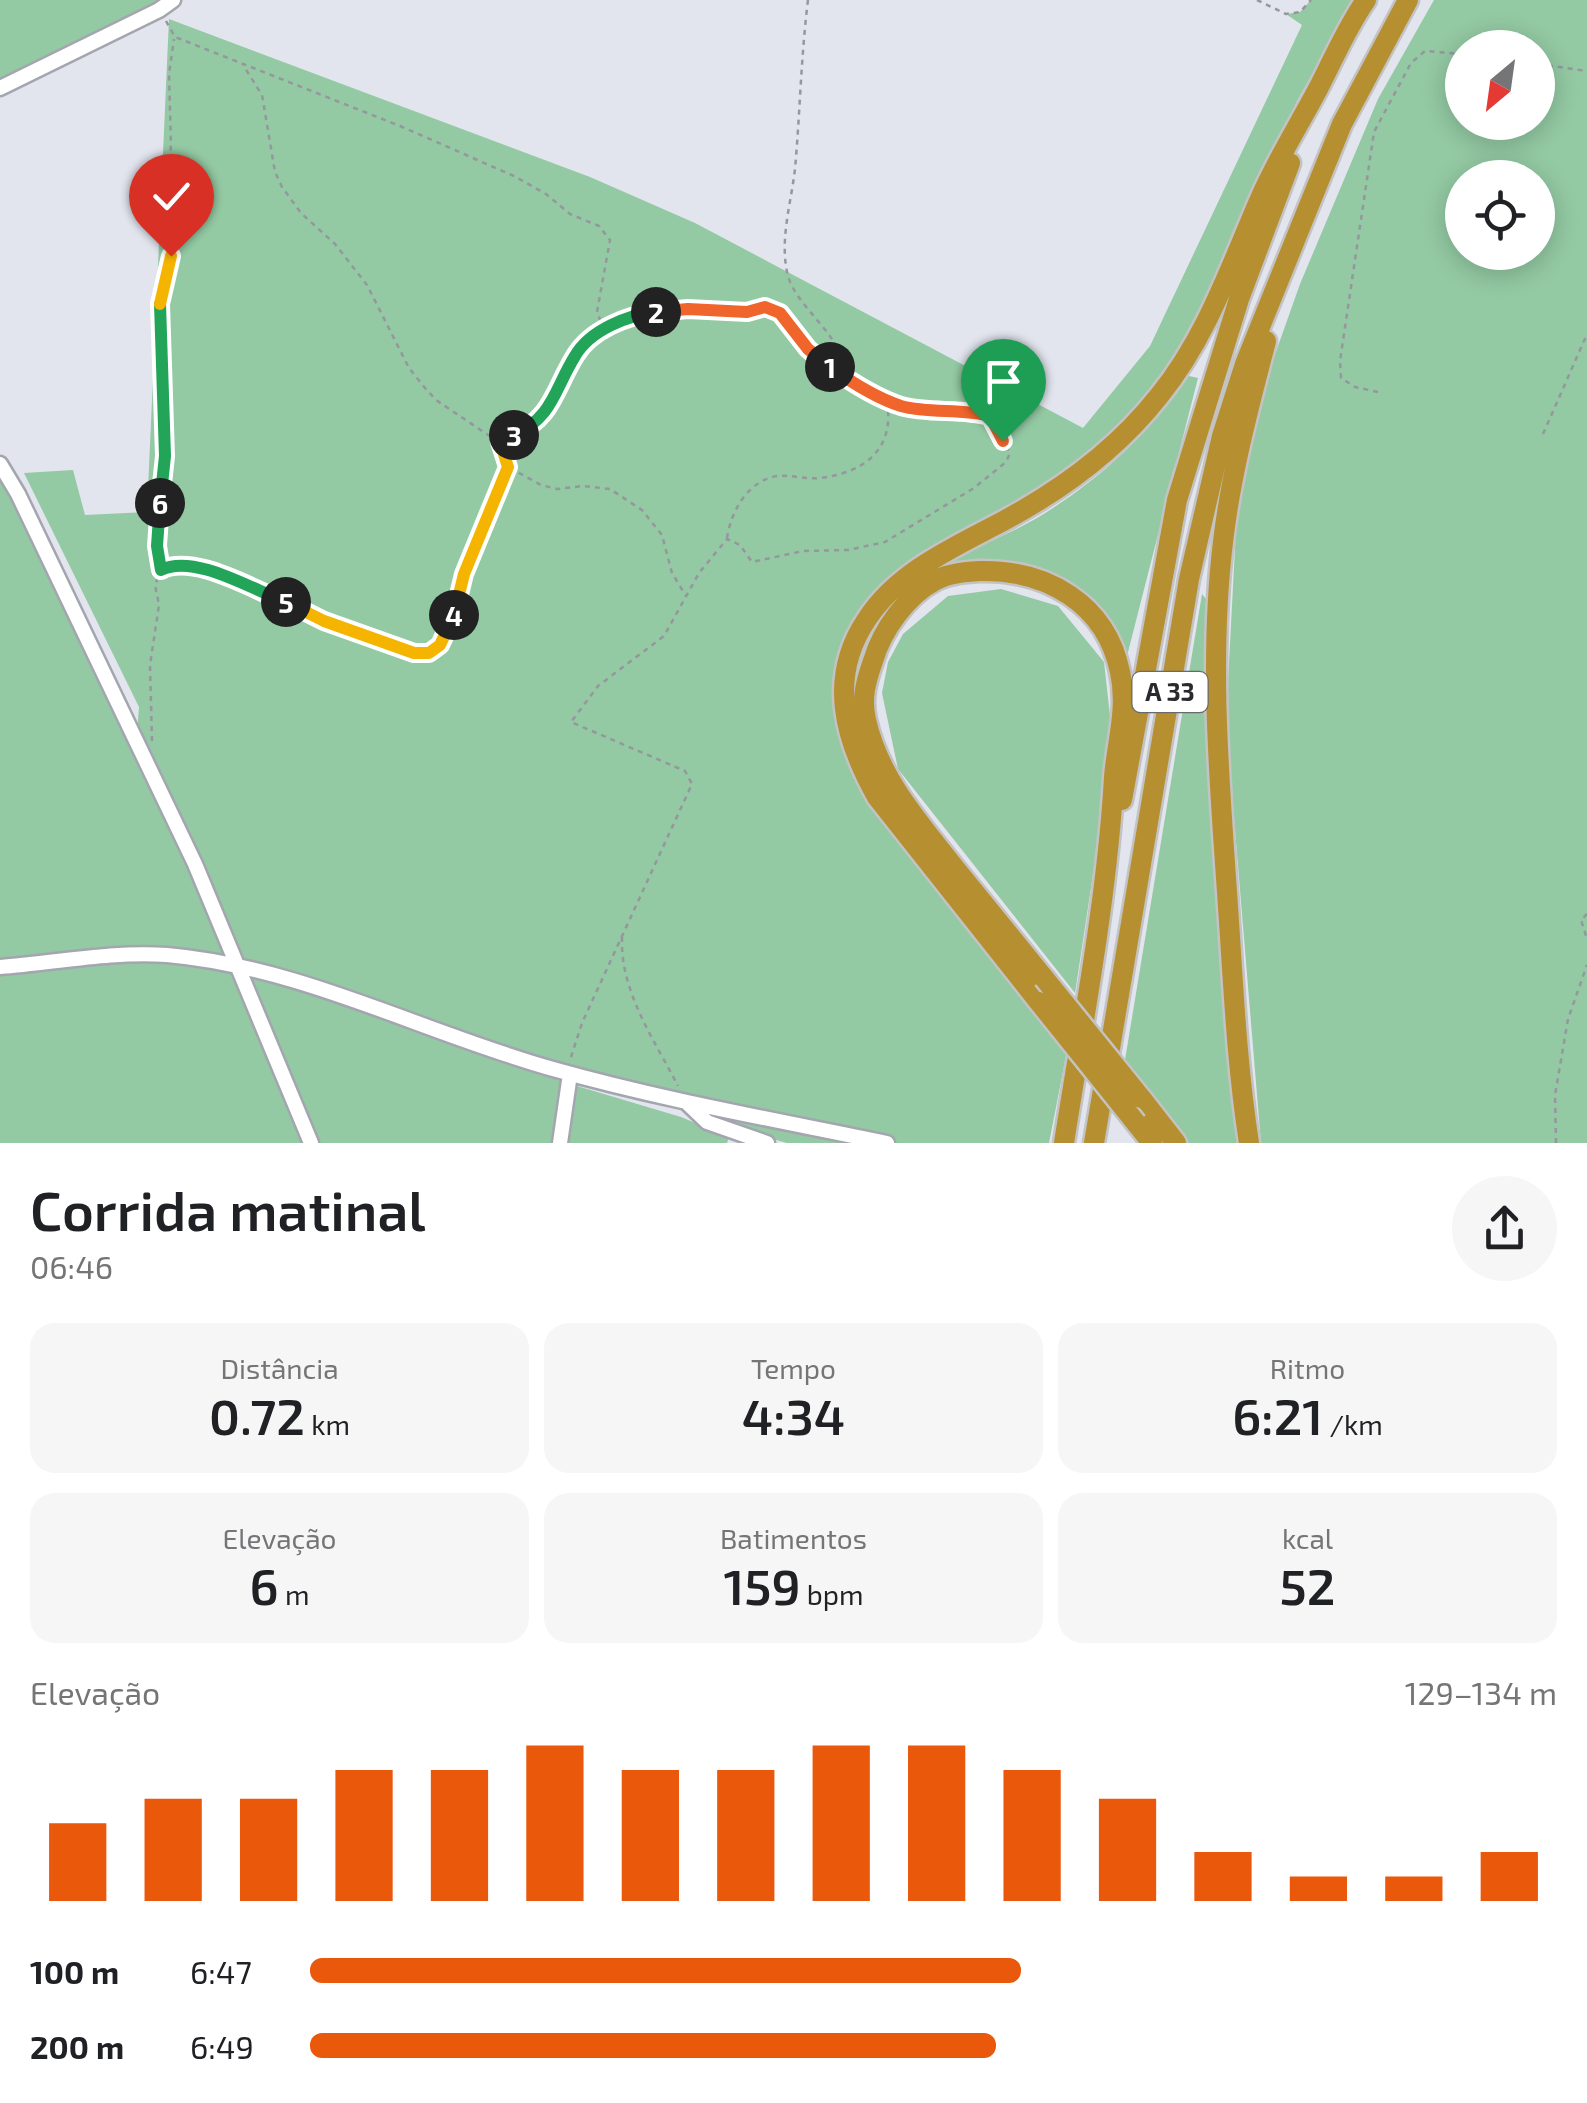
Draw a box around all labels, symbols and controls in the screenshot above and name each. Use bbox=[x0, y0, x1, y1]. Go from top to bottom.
north arrow bbox=[1445, 30, 1555, 140]
map controls bbox=[1445, 30, 1555, 270]
pin bbox=[129, 154, 214, 257]
button: locate bbox=[1445, 160, 1555, 270]
icon: check bbox=[144, 169, 199, 224]
pin: 2 bbox=[631, 287, 681, 337]
text: 2 bbox=[648, 295, 664, 329]
pin bbox=[961, 339, 1046, 442]
pin: 1 bbox=[805, 342, 855, 392]
text: 1 bbox=[824, 350, 836, 384]
icon: arrive bbox=[976, 354, 1031, 409]
pin: 3 bbox=[489, 410, 539, 460]
text: 3 bbox=[506, 418, 522, 452]
pin: 6 bbox=[135, 478, 185, 528]
text: 6 bbox=[152, 486, 168, 520]
pin: 5 bbox=[261, 577, 311, 627]
text: 5 bbox=[278, 585, 294, 619]
pin: 4 bbox=[429, 590, 479, 640]
text: 4 bbox=[445, 598, 463, 632]
road number: A 33 bbox=[1132, 672, 1208, 712]
text: Corrida matinal bbox=[30, 1176, 426, 1242]
button: share bbox=[1452, 1176, 1557, 1281]
text: 06:46 bbox=[30, 1247, 113, 1285]
text: Distância bbox=[220, 1351, 339, 1385]
text: Tempo bbox=[751, 1351, 836, 1385]
text: Ritmo bbox=[1270, 1351, 1345, 1385]
text: 0.72 bbox=[209, 1385, 305, 1445]
text: 4:34 bbox=[742, 1385, 845, 1445]
text: 6:21 bbox=[1232, 1385, 1323, 1445]
text: km bbox=[305, 1407, 350, 1441]
text: /km bbox=[1323, 1407, 1383, 1441]
text: Elevação bbox=[223, 1521, 337, 1555]
text: Batimentos bbox=[720, 1521, 867, 1555]
text: kcal bbox=[1282, 1521, 1333, 1555]
text: 6 bbox=[250, 1555, 279, 1615]
text: 159 bbox=[723, 1555, 801, 1615]
text: 52 bbox=[1280, 1555, 1335, 1615]
text: m bbox=[279, 1577, 309, 1611]
text: bpm bbox=[801, 1577, 864, 1611]
text: Elevação bbox=[30, 1673, 160, 1711]
text: 129–134 m bbox=[1405, 1673, 1557, 1711]
text: 100 m bbox=[30, 1952, 119, 1990]
text: 6:47 bbox=[190, 1952, 252, 1990]
text: 200 m bbox=[30, 2027, 124, 2065]
text: 6:49 bbox=[190, 2027, 254, 2065]

